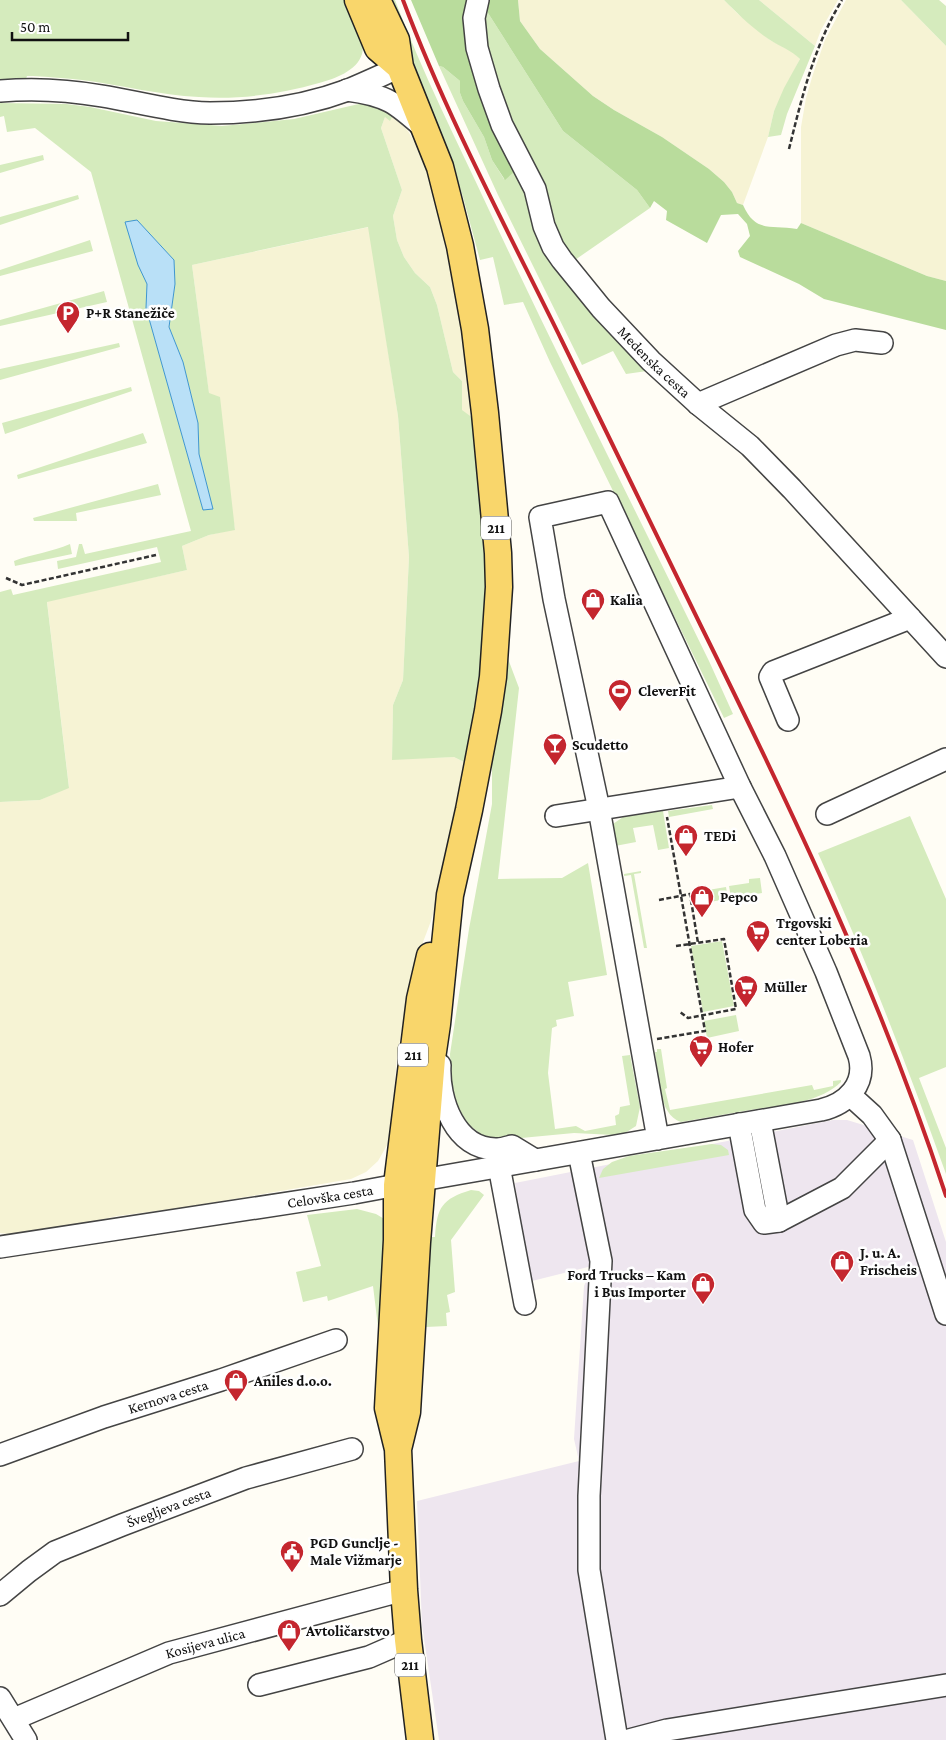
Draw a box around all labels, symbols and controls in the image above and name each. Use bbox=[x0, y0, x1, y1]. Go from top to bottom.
scale bar bbox=[12, 10, 129, 42]
text: 50 m bbox=[20, 19, 50, 35]
parking icon: P+R Stanežiče bbox=[55, 300, 81, 334]
place label: P+R Stanežiče bbox=[86, 305, 175, 321]
street label: Medenska cesta bbox=[615, 323, 694, 401]
road number: 211 bbox=[481, 516, 511, 540]
shop icon: Kalia bbox=[580, 587, 606, 621]
place label: Kalia bbox=[610, 592, 643, 608]
sports icon: CleverFit bbox=[607, 678, 633, 712]
place label: CleverFit bbox=[638, 683, 696, 699]
bar icon: Scudetto bbox=[542, 732, 568, 766]
place label: Scudetto bbox=[572, 737, 629, 753]
shop icon: TEDi bbox=[673, 823, 699, 857]
place label: TEDi bbox=[704, 828, 737, 844]
shop icon: Pepco bbox=[689, 884, 715, 918]
place label: Pepco bbox=[720, 889, 758, 905]
place label: Trgovski center Loberia bbox=[776, 915, 869, 948]
supermarket icon: Trgovski center Loberia bbox=[745, 919, 771, 953]
supermarket icon: Müller bbox=[733, 974, 759, 1008]
place label: Müller bbox=[764, 979, 807, 995]
supermarket icon: Hofer bbox=[688, 1034, 714, 1068]
place label: Hofer bbox=[718, 1039, 754, 1055]
road number: 211 bbox=[398, 1044, 428, 1066]
street label: Celovška cesta bbox=[286, 1182, 374, 1211]
place label: J. u. A. Frischeis bbox=[858, 1245, 917, 1278]
shop icon: J. u. A. Frischeis bbox=[829, 1249, 855, 1283]
place label: Ford Trucks – Kam i Bus Importer bbox=[567, 1267, 686, 1300]
shop icon: Ford Trucks – Kam i Bus Importer bbox=[690, 1271, 716, 1305]
shop icon: Aniles d.o.o. bbox=[223, 1368, 249, 1402]
place label: Aniles d.o.o. bbox=[253, 1373, 332, 1389]
street label: Kernova cesta bbox=[126, 1377, 210, 1417]
street label: Švegljeva cesta bbox=[124, 1484, 213, 1531]
place label: PGD Gunclje - Male Vižmarje bbox=[310, 1535, 402, 1569]
public building icon: PGD Gunclje - Male Vižmarje bbox=[279, 1539, 305, 1573]
shop icon: Avtoličarstvo bbox=[276, 1618, 302, 1652]
place label: Avtoličarstvo bbox=[305, 1623, 390, 1639]
street label: Kosijeva ulica bbox=[164, 1625, 247, 1662]
road number: 211 bbox=[395, 1654, 425, 1676]

